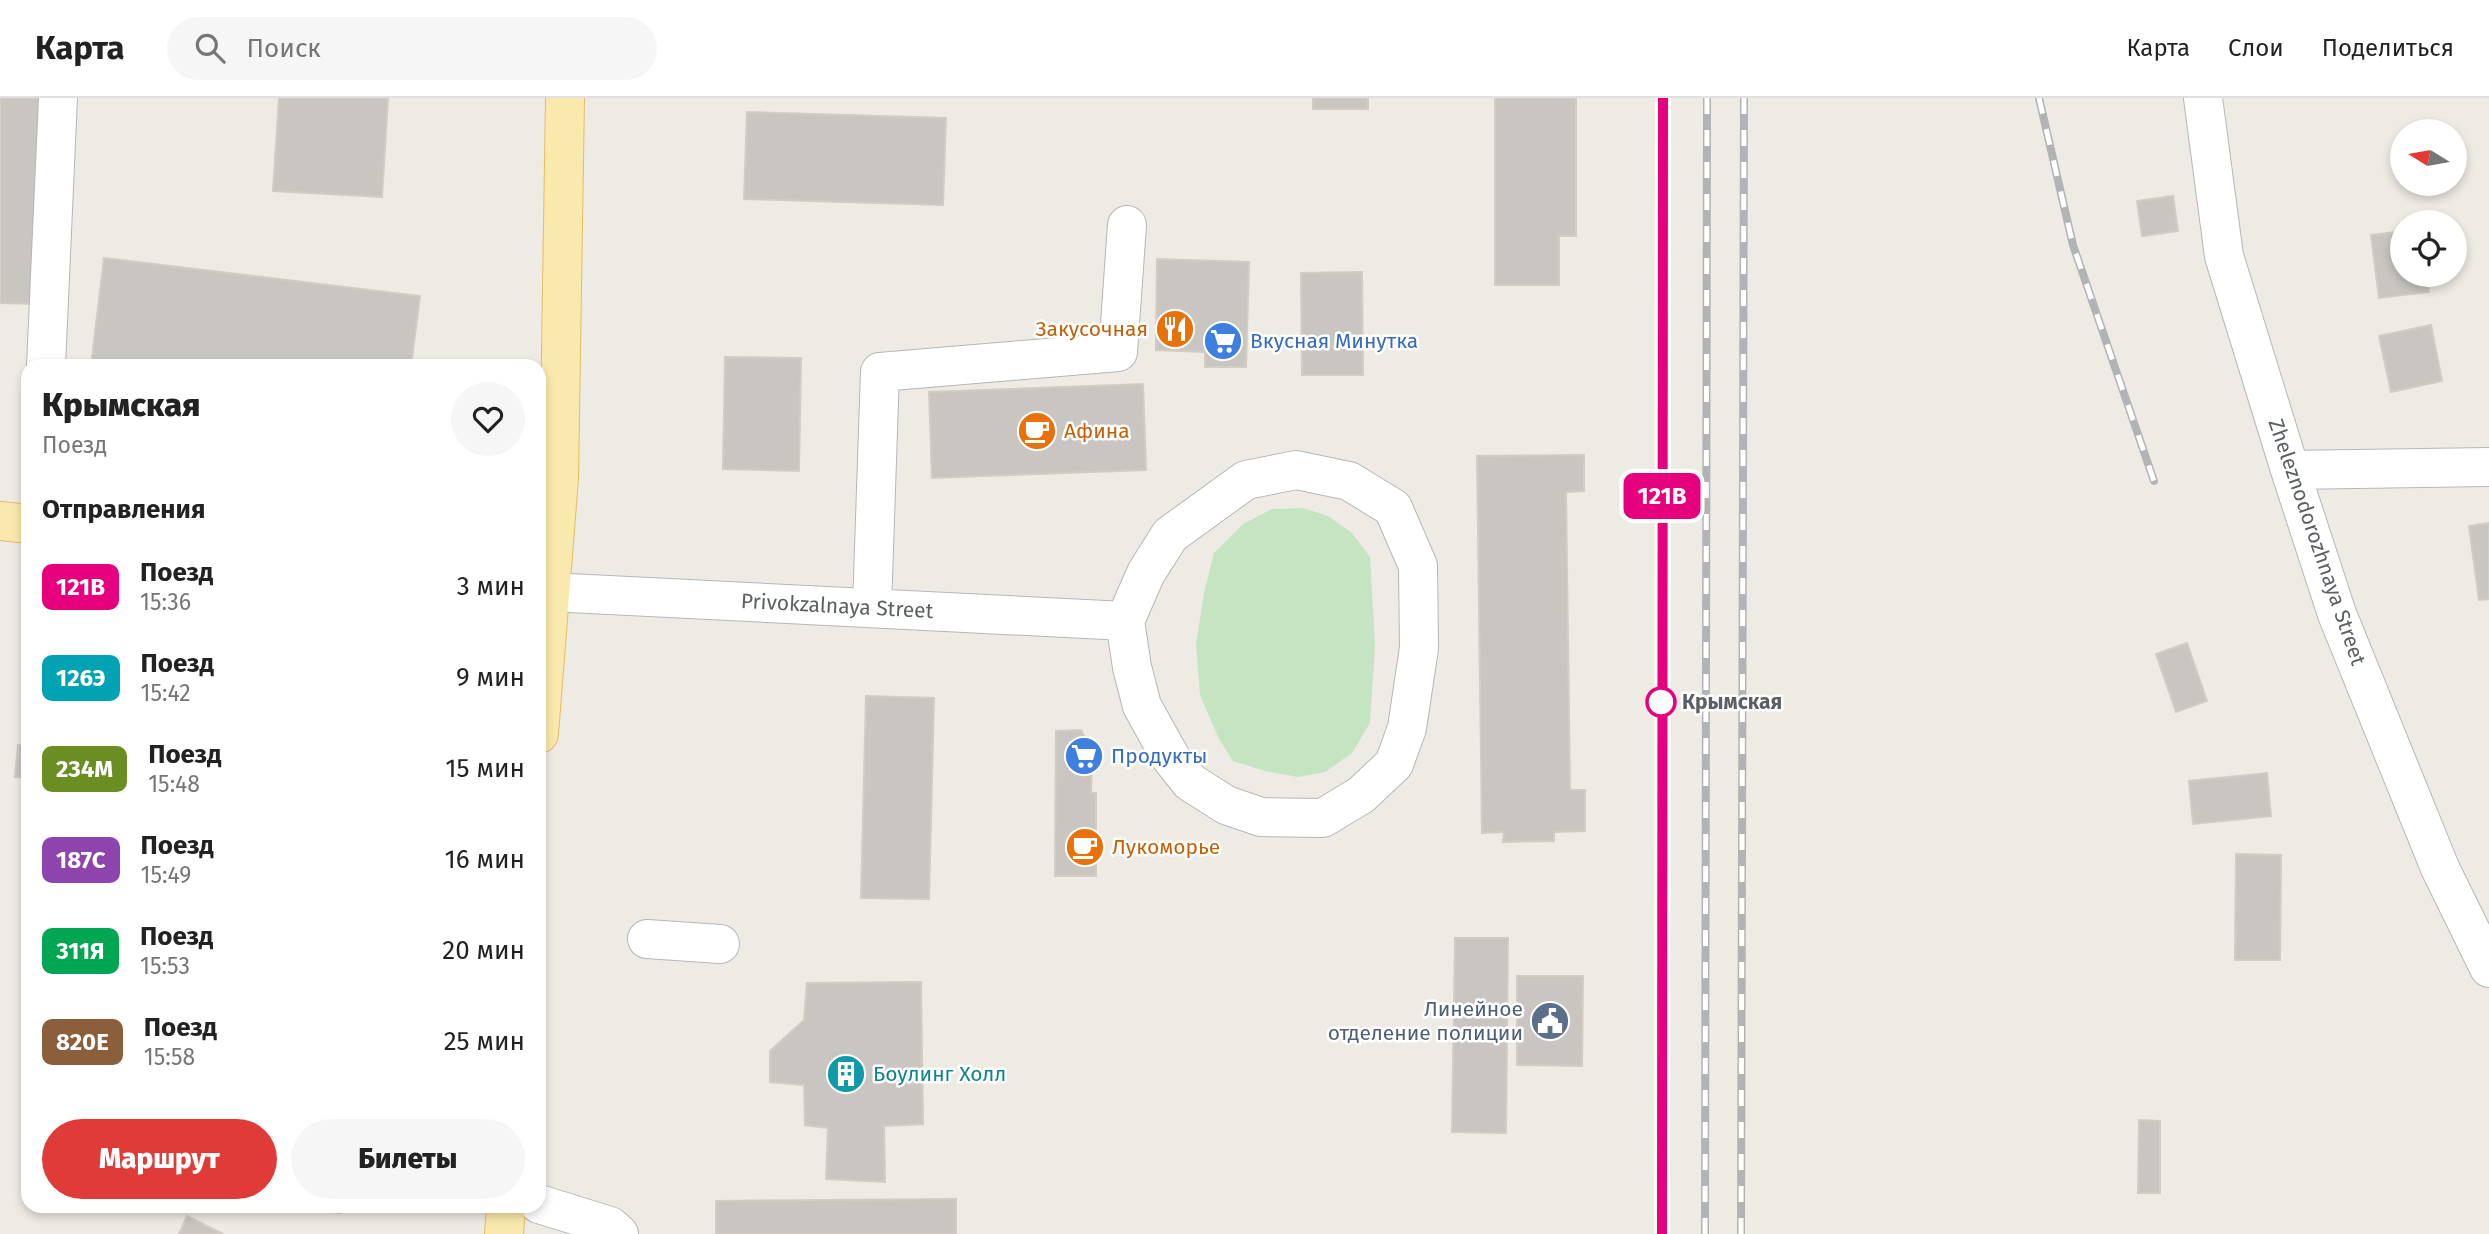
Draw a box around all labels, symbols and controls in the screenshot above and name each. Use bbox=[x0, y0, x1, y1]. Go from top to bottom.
search box bbox=[167, 17, 657, 80]
text: Карта bbox=[35, 28, 125, 68]
icon: search bbox=[191, 29, 229, 67]
text: Поиск bbox=[247, 33, 321, 64]
text: Карта bbox=[2126, 34, 2190, 62]
text: Слои bbox=[2228, 34, 2284, 62]
text: Поделиться bbox=[2322, 34, 2454, 62]
north arrow bbox=[2390, 119, 2468, 196]
map controls bbox=[2390, 119, 2467, 287]
button: locate bbox=[2390, 210, 2467, 287]
restaurant icon: Закусочная bbox=[1154, 308, 1196, 350]
place label: Закусочная bbox=[1036, 316, 1148, 342]
supermarket icon: Вкусная Минутка bbox=[1202, 320, 1244, 362]
place label: Вкусная Минутка bbox=[1250, 328, 1418, 354]
button: heart bbox=[451, 382, 525, 456]
text: Крымская bbox=[42, 385, 201, 425]
cafe icon: Афина bbox=[1016, 410, 1058, 452]
street label: Zheleznodorozhnaya Street bbox=[2263, 415, 2372, 669]
place label: Афина bbox=[1064, 418, 1130, 444]
text: Поезд bbox=[42, 431, 107, 459]
line badge: 121В bbox=[1613, 473, 1711, 519]
text: 121В bbox=[1638, 482, 1686, 510]
text: Отправления bbox=[42, 494, 205, 525]
text: Поезд bbox=[140, 557, 213, 588]
text: 3 мин bbox=[457, 571, 525, 602]
text: 121В bbox=[56, 573, 105, 601]
text: 15:36 bbox=[140, 588, 191, 616]
street label: Privokzalnaya Street bbox=[740, 588, 934, 624]
text: Поезд bbox=[141, 648, 214, 679]
text: 9 мин bbox=[456, 662, 525, 693]
text: 126Э bbox=[56, 664, 106, 692]
text: 15:42 bbox=[141, 679, 191, 707]
marker: Крымская bbox=[1646, 687, 1676, 717]
place label: Крымская bbox=[1682, 689, 1782, 715]
supermarket icon: Продукты bbox=[1063, 735, 1105, 777]
text: Поезд bbox=[148, 739, 221, 770]
place label: Продукты bbox=[1111, 743, 1208, 769]
text: 15 мин bbox=[445, 753, 525, 784]
text: 234М bbox=[56, 755, 113, 783]
text: 15:48 bbox=[148, 770, 200, 798]
cafe icon: Лукоморье bbox=[1064, 826, 1106, 868]
text: Поезд bbox=[141, 830, 214, 861]
place label: Лукоморье bbox=[1112, 834, 1220, 860]
text: 16 мин bbox=[445, 844, 525, 875]
text: 187С bbox=[56, 846, 106, 874]
text: 15:49 bbox=[141, 861, 191, 889]
text: Поезд bbox=[140, 921, 213, 952]
text: 20 мин bbox=[442, 935, 525, 966]
text: 311Я bbox=[56, 937, 105, 965]
text: 15:53 bbox=[140, 952, 190, 980]
place label: Линейное отделение полиции bbox=[1328, 996, 1523, 1046]
public building icon: Линейное отделение полиции bbox=[1529, 1000, 1571, 1042]
text: Поезд bbox=[144, 1012, 217, 1043]
text: 25 мин bbox=[444, 1026, 525, 1057]
text: 820Е bbox=[56, 1028, 109, 1056]
text: 15:58 bbox=[144, 1043, 195, 1071]
building icon: Боулинг Холл bbox=[825, 1053, 867, 1095]
place label: Боулинг Холл bbox=[873, 1061, 1006, 1087]
button: Маршрут bbox=[42, 1119, 277, 1199]
button: Билеты bbox=[291, 1119, 525, 1199]

